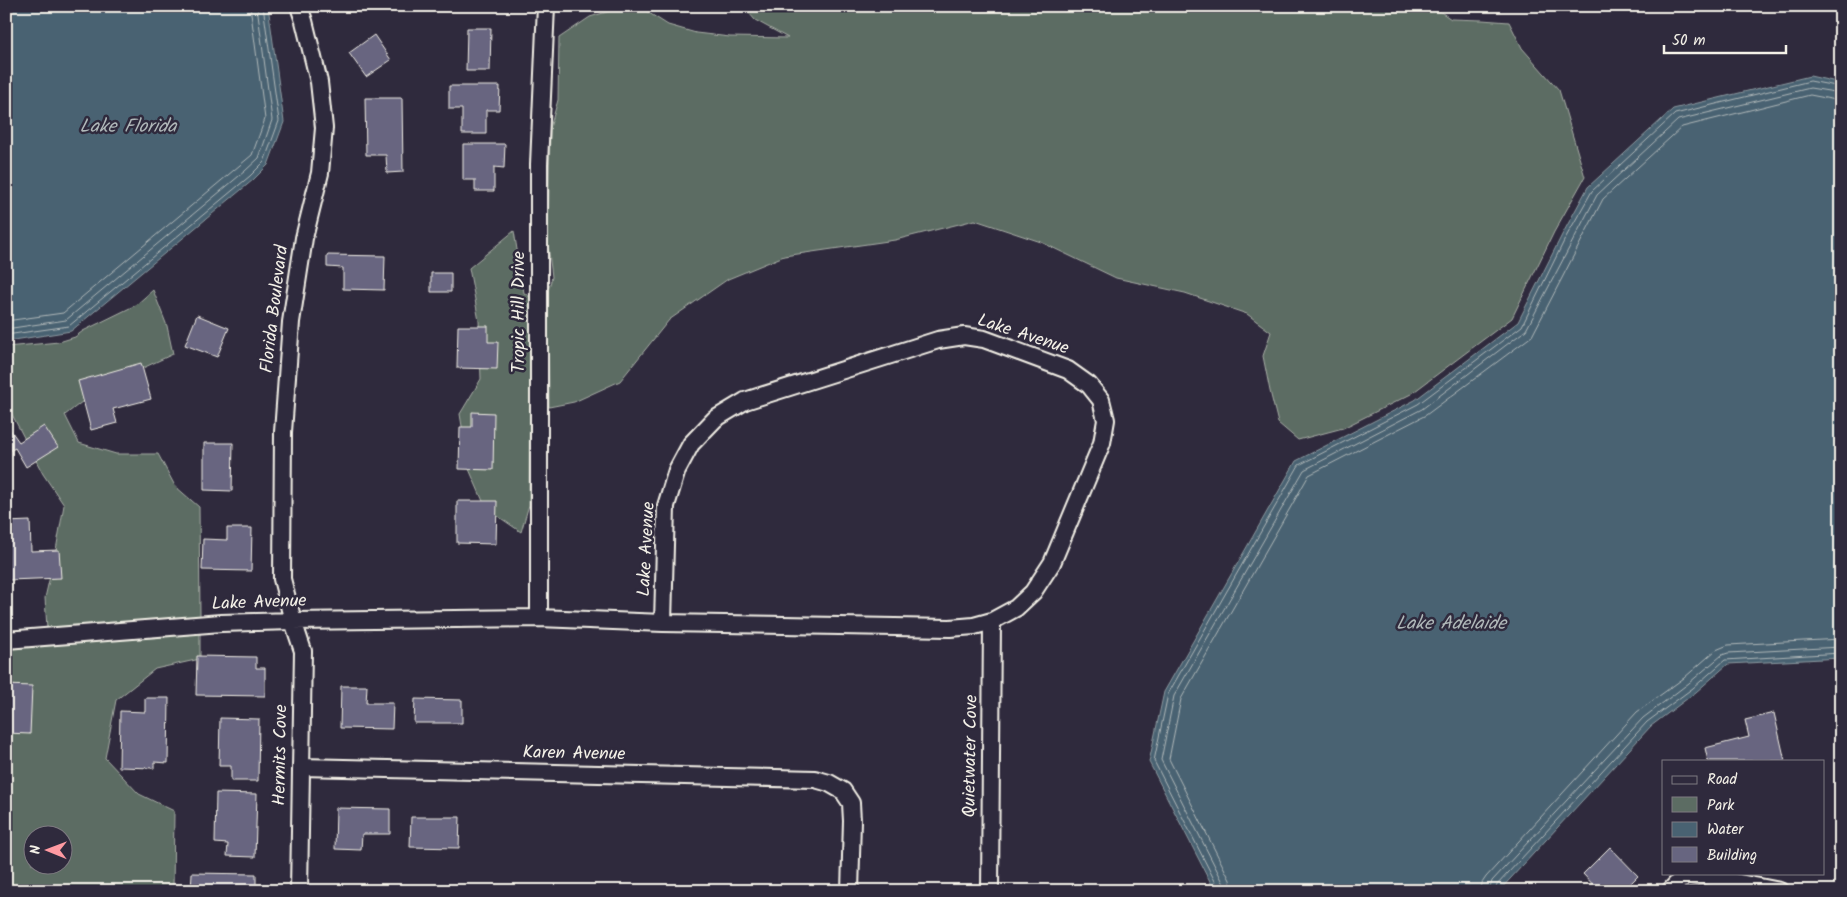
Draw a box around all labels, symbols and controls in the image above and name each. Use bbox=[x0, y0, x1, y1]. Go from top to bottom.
scale bar bbox=[1664, 22, 1787, 54]
text: 50 m bbox=[1672, 29, 1706, 53]
water label: Lake Florida bbox=[80, 112, 177, 142]
street label: Florida Boulevard bbox=[253, 242, 297, 375]
street label: Tropic Hill Drive bbox=[505, 251, 534, 373]
street label: Lake Avenue bbox=[973, 307, 1073, 363]
street label: Lake Avenue bbox=[630, 501, 664, 597]
street label: Lake Avenue bbox=[211, 587, 307, 619]
water label: Lake Adelaide bbox=[1396, 609, 1508, 639]
street label: Quietwater Cove bbox=[955, 694, 987, 818]
street label: Hermits Cove bbox=[266, 704, 296, 806]
street label: Karen Avenue bbox=[522, 739, 626, 769]
legend bbox=[1662, 760, 1824, 874]
text: Road bbox=[1707, 768, 1738, 792]
text: Park bbox=[1707, 794, 1735, 818]
text: Water bbox=[1707, 818, 1744, 842]
north arrow bbox=[22, 824, 72, 874]
text: Building bbox=[1707, 844, 1757, 868]
text: N bbox=[25, 845, 47, 854]

